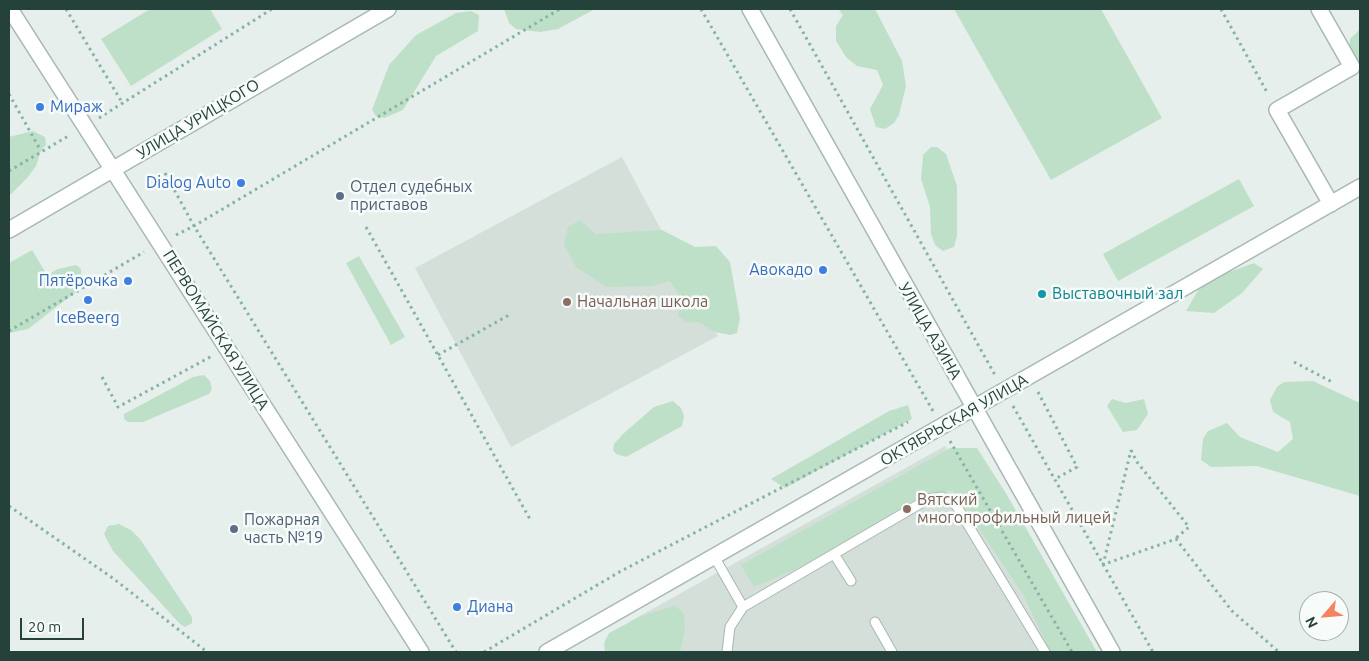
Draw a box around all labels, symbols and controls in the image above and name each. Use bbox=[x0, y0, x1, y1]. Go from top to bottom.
street label: УЛИЦА УРИЦКОГО bbox=[133, 75, 263, 163]
place label: Мираж bbox=[50, 97, 103, 117]
marker: Мираж bbox=[34, 101, 46, 113]
place label: Dialog Auto bbox=[146, 173, 231, 193]
marker: Dialog Auto bbox=[235, 177, 247, 189]
place label: Отдел судебных приставов bbox=[350, 177, 472, 215]
marker: Отдел судебных приставов bbox=[334, 190, 346, 202]
street label: ПЕРВОМАЙСКАЯ УЛИЦА bbox=[159, 247, 273, 413]
place label: Авокадо bbox=[749, 260, 813, 280]
marker: Авокадо bbox=[817, 264, 829, 276]
place label: Пятёрочка bbox=[39, 271, 118, 291]
marker: Пятёрочка bbox=[122, 275, 134, 287]
street label: УЛИЦА АЗИНА bbox=[894, 279, 966, 383]
place label: Выставочный зал bbox=[1052, 284, 1183, 304]
marker: Выставочный зал bbox=[1036, 288, 1048, 300]
place label: Начальная школа bbox=[577, 292, 708, 312]
marker: IceBeerg bbox=[82, 294, 94, 306]
marker: Начальная школа bbox=[561, 296, 573, 308]
place label: IceBeerg bbox=[56, 308, 120, 328]
street label: ОКТЯБРЬСКАЯ УЛИЦА bbox=[877, 370, 1031, 470]
place label: Вятский многопрофильный лицей bbox=[917, 490, 1111, 528]
marker: Вятский многопрофильный лицей bbox=[901, 503, 913, 515]
place label: Пожарная часть №19 bbox=[244, 510, 323, 548]
marker: Пожарная часть №19 bbox=[228, 523, 240, 535]
north arrow bbox=[1299, 591, 1349, 641]
place label: Диана bbox=[467, 597, 513, 617]
marker: Диана bbox=[451, 601, 463, 613]
scale bar bbox=[22, 608, 86, 640]
text: N bbox=[1302, 614, 1321, 631]
text: 20 m bbox=[28, 618, 61, 635]

